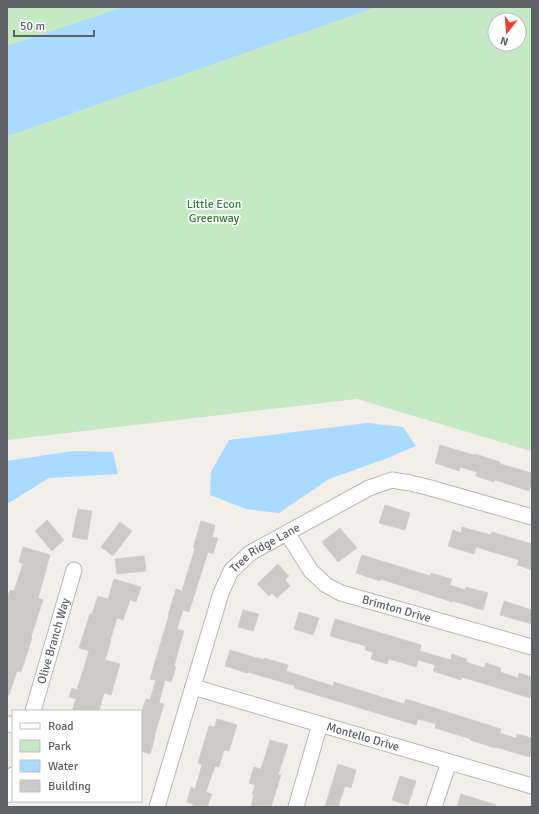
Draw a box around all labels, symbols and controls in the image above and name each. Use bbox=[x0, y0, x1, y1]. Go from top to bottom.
scale bar bbox=[14, 12, 94, 38]
north arrow bbox=[487, 12, 527, 52]
text: 50 m bbox=[20, 19, 45, 34]
text: N bbox=[499, 34, 510, 48]
park label: Little Econ Greenway bbox=[187, 197, 241, 226]
street label: Tree Ridge Lane bbox=[227, 520, 303, 576]
street label: Brimton Drive bbox=[360, 592, 432, 626]
street label: Olive Branch Way bbox=[34, 596, 74, 686]
legend bbox=[12, 710, 142, 802]
text: Road bbox=[48, 719, 74, 734]
street label: Montello Drive bbox=[325, 719, 401, 755]
text: Park bbox=[48, 739, 71, 754]
text: Water bbox=[48, 759, 79, 774]
text: Building bbox=[48, 779, 91, 794]

